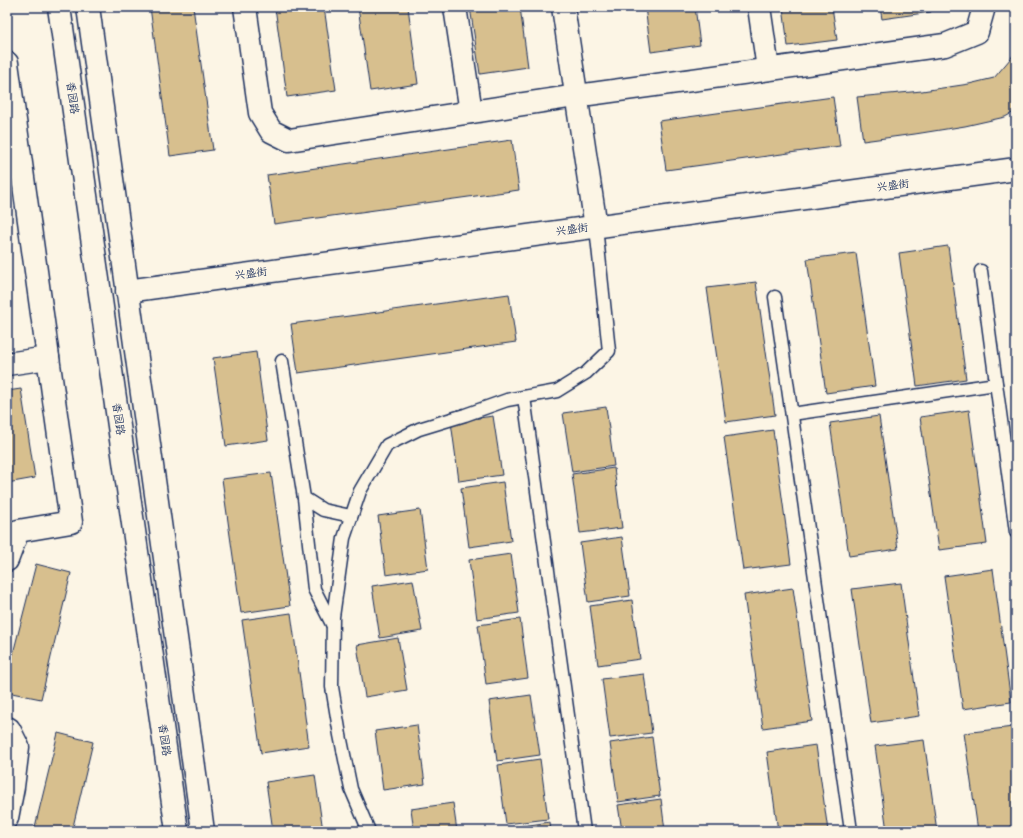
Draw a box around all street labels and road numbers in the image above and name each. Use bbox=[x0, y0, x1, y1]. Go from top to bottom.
street label: 香园路 bbox=[61, 80, 83, 116]
street label: 兴盛街 bbox=[875, 175, 912, 197]
street label: 兴盛街 bbox=[554, 219, 591, 241]
street label: 兴盛街 bbox=[233, 263, 270, 285]
street label: 香园路 bbox=[107, 401, 129, 437]
street label: 香园路 bbox=[153, 722, 175, 758]

